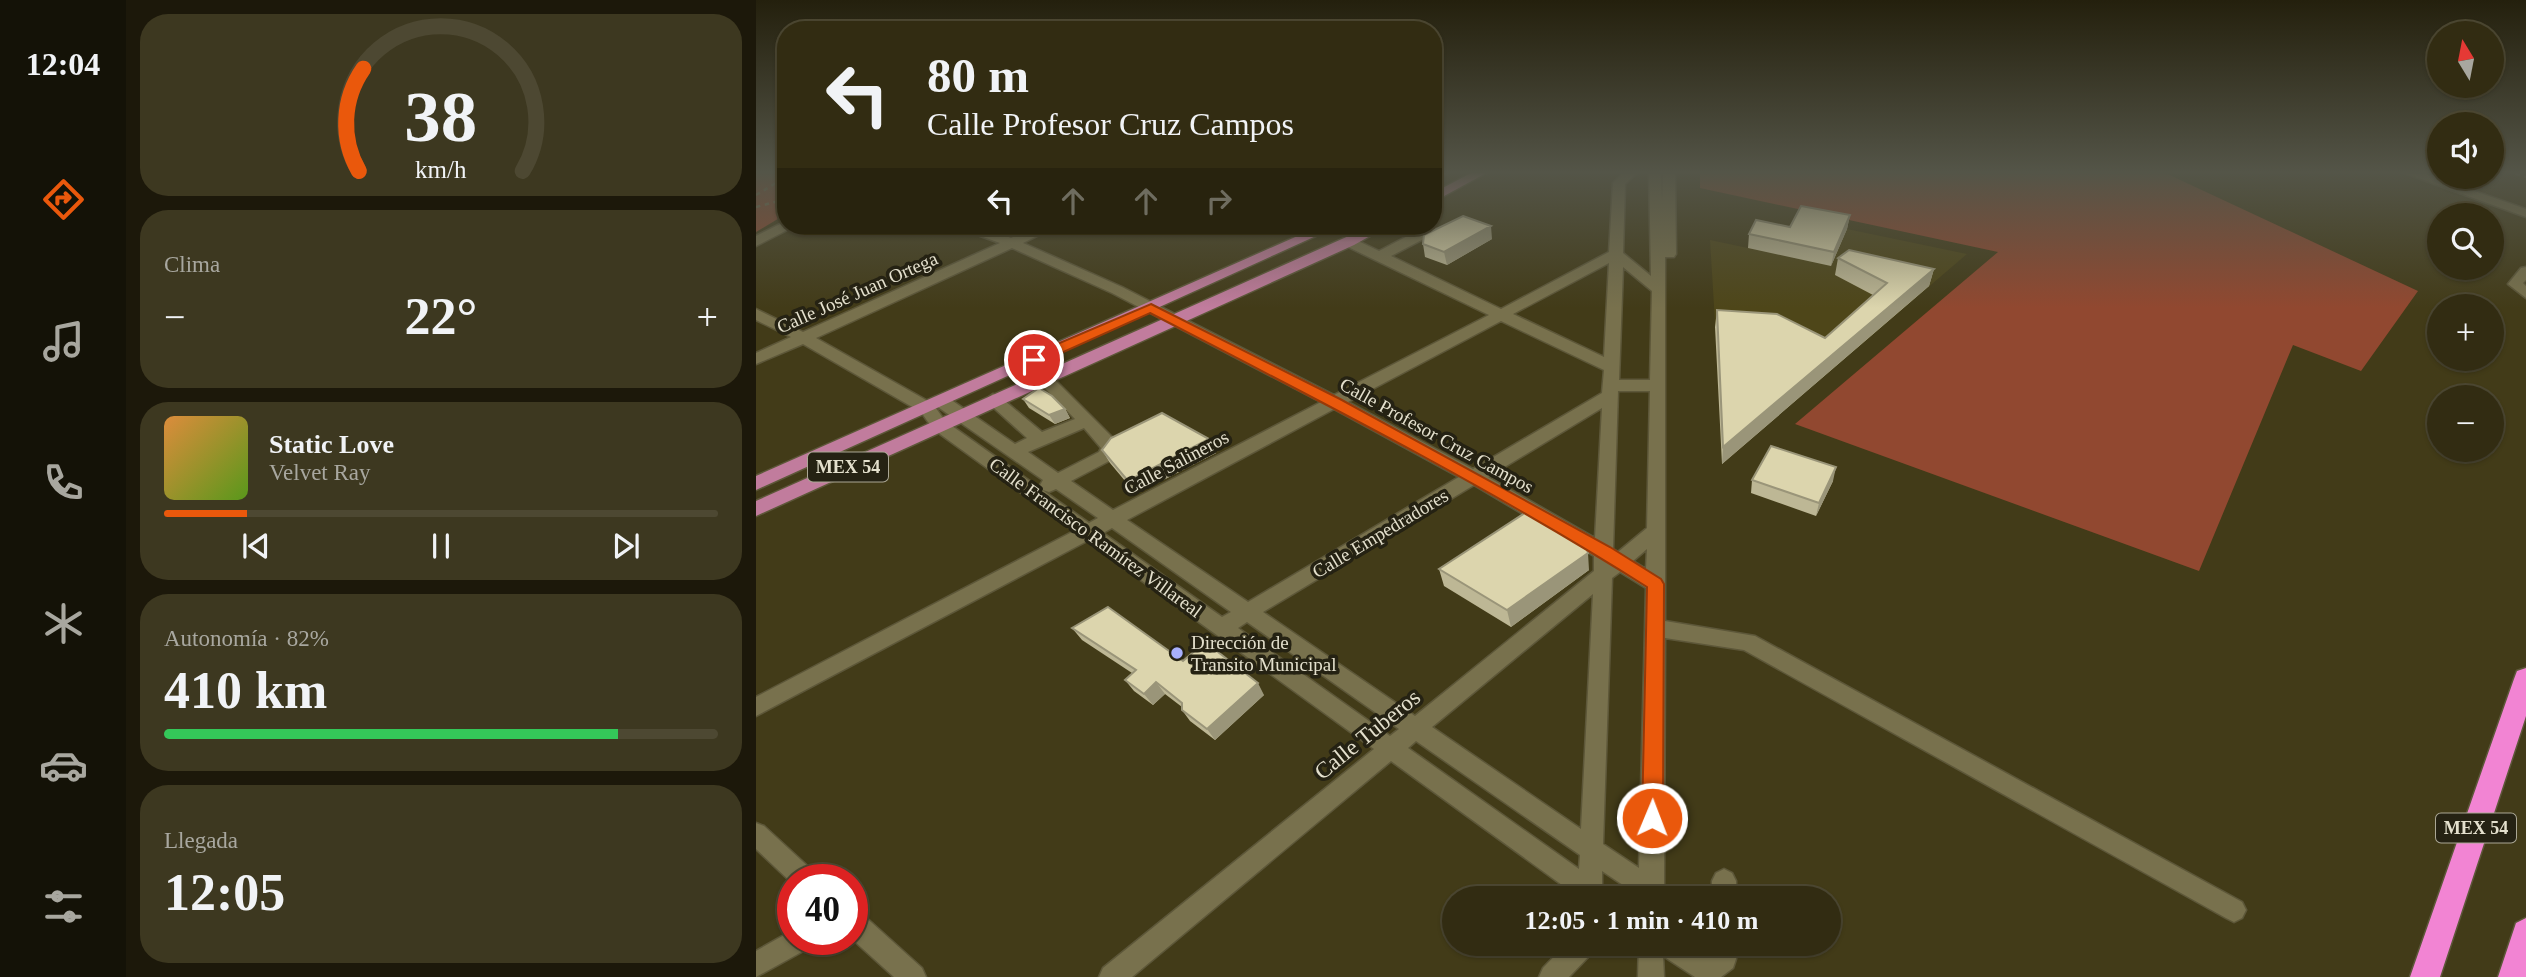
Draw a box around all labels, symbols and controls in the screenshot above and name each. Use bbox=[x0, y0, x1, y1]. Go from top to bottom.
north arrow bbox=[2427, 21, 2504, 98]
map controls bbox=[2427, 21, 2504, 462]
text: 12:04 bbox=[26, 46, 100, 82]
text: 80 m bbox=[927, 48, 1029, 103]
icon: left bbox=[812, 49, 903, 140]
text: 38 bbox=[405, 76, 477, 157]
text: Calle Profesor Cruz Campos bbox=[927, 106, 1294, 142]
button: sound bbox=[2427, 112, 2504, 189]
text: km/h bbox=[415, 156, 467, 183]
icon: directions bbox=[39, 175, 88, 224]
icon: left bbox=[981, 182, 1019, 220]
icon: ahead bbox=[1054, 182, 1092, 220]
icon: ahead bbox=[1127, 182, 1165, 220]
icon: right bbox=[1200, 182, 1238, 220]
button: search bbox=[2427, 203, 2504, 280]
street label: Calle José Juan Ortega bbox=[774, 247, 941, 337]
text: Clima bbox=[164, 252, 220, 277]
text: 22° bbox=[405, 288, 477, 345]
button: + bbox=[2427, 294, 2504, 371]
text: − bbox=[164, 296, 185, 338]
text: + bbox=[697, 296, 718, 338]
icon: music bbox=[39, 317, 88, 366]
pin bbox=[1004, 330, 1064, 390]
icon: arrive bbox=[1015, 341, 1053, 379]
street label: Calle Profesor Cruz Campos bbox=[1336, 373, 1537, 497]
button: − bbox=[2427, 385, 2504, 462]
street label: Calle Salineros bbox=[1120, 426, 1232, 499]
text: Static Love bbox=[269, 430, 394, 459]
road number: MEX 54 bbox=[808, 452, 888, 481]
street label: Calle Francisco Ramírez Villareal bbox=[985, 453, 1206, 622]
icon: phone bbox=[39, 458, 88, 507]
text: Velvet Ray bbox=[269, 460, 371, 485]
street label: Calle Empedradores bbox=[1309, 485, 1452, 582]
icon: previous bbox=[237, 527, 275, 565]
icon: pause bbox=[422, 527, 460, 565]
icon: next bbox=[607, 527, 645, 565]
icon: climate bbox=[39, 599, 88, 648]
text: Autonomía · 82% bbox=[164, 626, 329, 651]
place label: Dirección de Transito Municipal bbox=[1191, 632, 1337, 675]
marker: Dirección de Transito Municipal bbox=[1169, 645, 1185, 661]
text: 410 km bbox=[164, 662, 327, 719]
street label: Calle Tuberos bbox=[1310, 684, 1425, 785]
icon: car bbox=[39, 741, 88, 790]
position arrow bbox=[1615, 781, 1689, 855]
road number: MEX 54 bbox=[2436, 814, 2516, 842]
text: Llegada bbox=[164, 828, 238, 853]
text: 12:05 bbox=[164, 864, 285, 921]
speed limit sign: 40 bbox=[777, 864, 868, 955]
icon: filters bbox=[39, 882, 88, 931]
text: 12:05 · 1 min · 410 m bbox=[1525, 906, 1759, 935]

